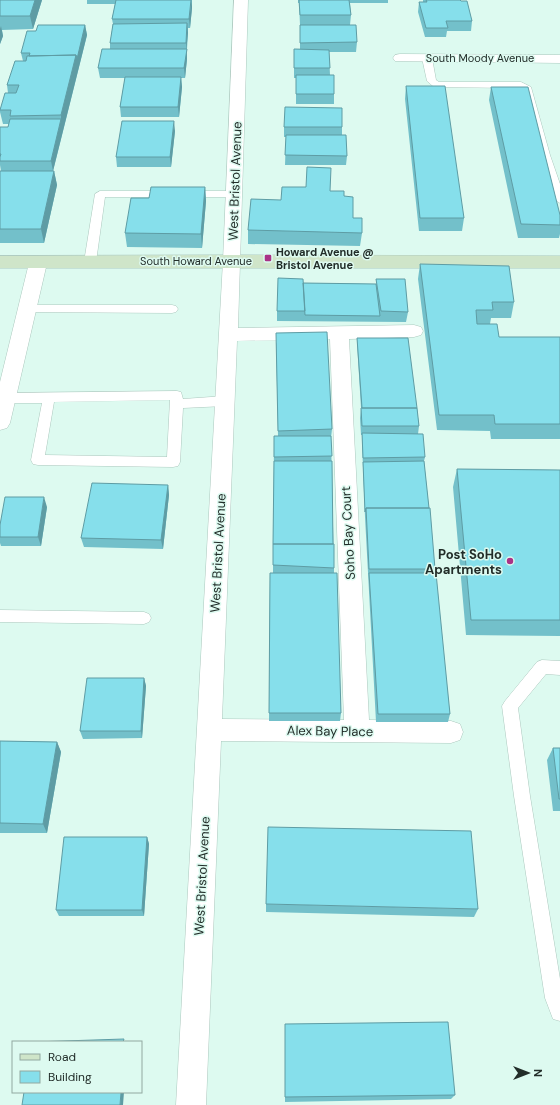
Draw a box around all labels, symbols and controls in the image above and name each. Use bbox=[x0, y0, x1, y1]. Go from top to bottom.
street label: South Moody Avenue bbox=[426, 51, 534, 65]
street label: West Bristol Avenue bbox=[224, 121, 246, 241]
place label: Howard Avenue @ Bristol Avenue bbox=[276, 245, 374, 272]
marker: Howard Avenue @ Bristol Avenue bbox=[263, 253, 273, 263]
street label: South Howard Avenue bbox=[140, 254, 252, 268]
street label: Soho Bay Court bbox=[337, 486, 359, 580]
street label: West Bristol Avenue bbox=[206, 493, 230, 613]
place label: Post SoHo Apartments bbox=[425, 546, 502, 578]
marker: Post SoHo Apartments bbox=[505, 556, 515, 566]
street label: Alex Bay Place bbox=[287, 722, 373, 740]
street label: West Bristol Avenue bbox=[190, 816, 214, 936]
legend bbox=[12, 1041, 142, 1093]
text: Road bbox=[48, 1049, 76, 1065]
north arrow bbox=[508, 1053, 548, 1093]
text: Building bbox=[48, 1069, 92, 1085]
text: N bbox=[531, 1069, 545, 1077]

